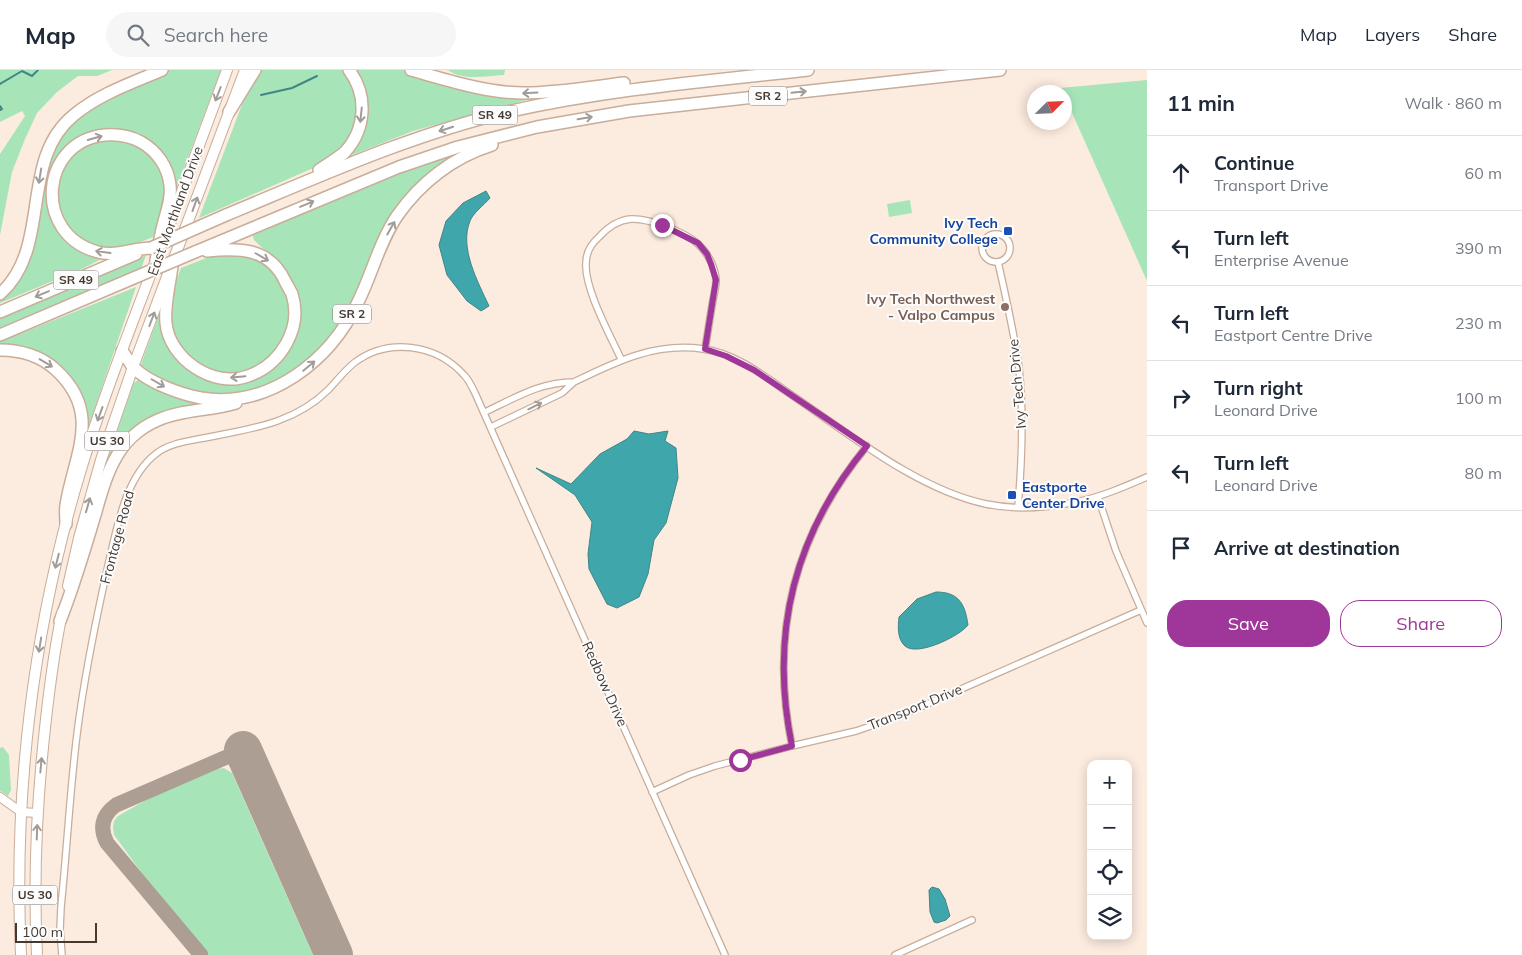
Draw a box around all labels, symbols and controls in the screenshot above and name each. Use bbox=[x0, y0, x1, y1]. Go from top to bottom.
search box bbox=[106, 12, 456, 57]
text: Map bbox=[25, 20, 76, 50]
icon: search bbox=[124, 21, 152, 49]
text: Search here bbox=[164, 23, 268, 47]
text: Map bbox=[1300, 23, 1337, 46]
text: Layers bbox=[1365, 23, 1420, 46]
text: Share bbox=[1448, 23, 1497, 46]
north arrow bbox=[1027, 85, 1072, 130]
one-way arrow bbox=[213, 86, 222, 101]
road number: SR 2 bbox=[749, 86, 787, 106]
one-way arrow bbox=[790, 87, 806, 97]
one-way arrow bbox=[522, 88, 538, 97]
text: 11 min bbox=[1167, 90, 1235, 116]
text: Walk · 860 m bbox=[1404, 93, 1502, 113]
road number: SR 49 bbox=[472, 106, 518, 124]
one-way arrow bbox=[356, 107, 366, 123]
one-way arrow bbox=[577, 113, 593, 123]
one-way arrow bbox=[439, 125, 455, 134]
one-way arrow bbox=[87, 132, 103, 142]
street label: East Morthland Drive bbox=[143, 144, 207, 278]
text: Continue bbox=[1214, 151, 1294, 175]
icon: ahead bbox=[1167, 159, 1195, 187]
text: 60 m bbox=[1465, 163, 1502, 183]
one-way arrow bbox=[35, 168, 45, 184]
text: Transport Drive bbox=[1214, 175, 1328, 195]
one-way arrow bbox=[191, 197, 200, 212]
one-way arrow bbox=[299, 199, 314, 209]
route end bbox=[651, 214, 674, 237]
place label: Ivy Tech Community College bbox=[869, 214, 998, 248]
one-way arrow bbox=[386, 221, 396, 235]
marker: Ivy Tech Community College bbox=[1002, 225, 1014, 237]
text: Turn left bbox=[1214, 226, 1289, 250]
icon: left bbox=[1167, 234, 1195, 262]
text: 390 m bbox=[1455, 238, 1502, 258]
one-way arrow bbox=[96, 247, 112, 257]
text: Enterprise Avenue bbox=[1214, 250, 1349, 270]
one-way arrow bbox=[254, 252, 269, 262]
road number: SR 49 bbox=[54, 270, 98, 290]
one-way arrow bbox=[35, 290, 50, 299]
place label: Ivy Tech Northwest - Valpo Campus bbox=[866, 290, 996, 324]
marker: Ivy Tech Northwest - Valpo Campus bbox=[999, 301, 1011, 313]
text: Turn left bbox=[1214, 301, 1289, 325]
road number: SR 2 bbox=[333, 304, 371, 323]
icon: left bbox=[1167, 309, 1195, 337]
one-way arrow bbox=[148, 311, 157, 326]
text: 230 m bbox=[1455, 313, 1502, 333]
text: Eastport Centre Drive bbox=[1214, 325, 1372, 345]
street label: Ivy Tech Drive bbox=[1004, 338, 1030, 430]
one-way arrow bbox=[39, 358, 53, 368]
one-way arrow bbox=[303, 360, 316, 371]
one-way arrow bbox=[230, 373, 246, 382]
text: Turn right bbox=[1214, 376, 1303, 400]
one-way arrow bbox=[150, 379, 165, 389]
icon: right bbox=[1167, 384, 1195, 412]
text: 100 m bbox=[1455, 388, 1502, 408]
one-way arrow bbox=[527, 400, 542, 410]
text: Leonard Drive bbox=[1214, 400, 1318, 420]
one-way arrow bbox=[95, 406, 104, 421]
road number: US 30 bbox=[84, 432, 130, 451]
text: Turn left bbox=[1214, 451, 1289, 475]
icon: left bbox=[1167, 459, 1195, 487]
text: 80 m bbox=[1465, 463, 1502, 483]
text: Leonard Drive bbox=[1214, 475, 1318, 495]
place label: Eastporte Center Drive bbox=[1022, 478, 1105, 512]
street label: Frontage Road bbox=[96, 488, 138, 586]
marker: Eastporte Center Drive bbox=[1006, 489, 1018, 501]
one-way arrow bbox=[84, 498, 93, 514]
icon: arrive bbox=[1167, 534, 1195, 562]
text: Arrive at destination bbox=[1214, 536, 1400, 560]
one-way arrow bbox=[52, 552, 61, 568]
button: Save bbox=[1167, 600, 1330, 647]
button: Share bbox=[1340, 600, 1502, 647]
one-way arrow bbox=[35, 637, 45, 653]
street label: Redbow Drive bbox=[578, 639, 632, 729]
street label: Transport Drive bbox=[865, 680, 965, 734]
route start bbox=[729, 749, 752, 772]
one-way arrow bbox=[37, 757, 46, 773]
map controls bbox=[1087, 760, 1132, 940]
button: + bbox=[1087, 760, 1132, 805]
button: − bbox=[1087, 805, 1132, 850]
one-way arrow bbox=[32, 824, 41, 840]
button: locate bbox=[1087, 850, 1132, 895]
road number: US 30 bbox=[12, 886, 58, 904]
button: layers bbox=[1087, 895, 1132, 940]
scale bar bbox=[15, 920, 98, 943]
text: 100 m bbox=[22, 923, 63, 941]

